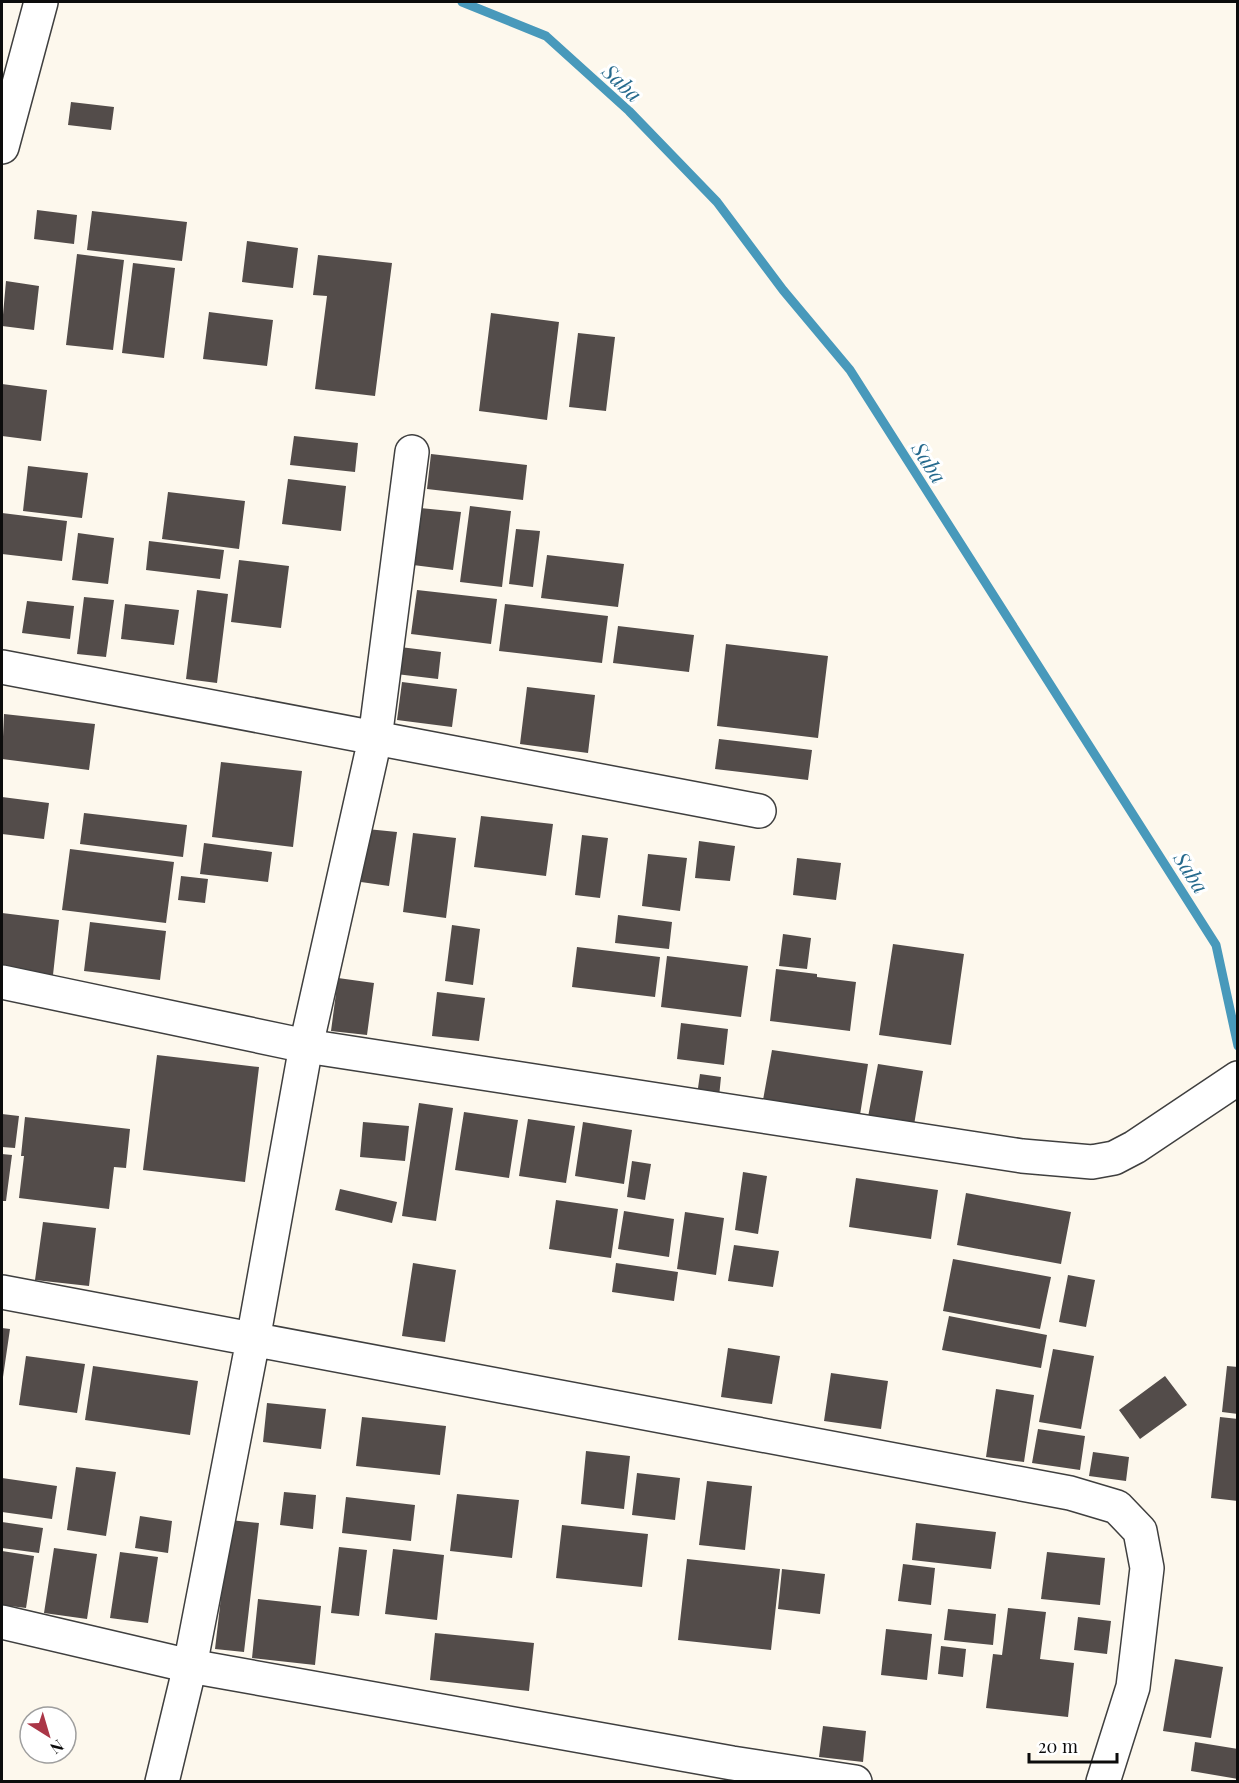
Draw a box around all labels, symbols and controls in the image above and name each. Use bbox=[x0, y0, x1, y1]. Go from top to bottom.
water label: Saba bbox=[597, 56, 649, 107]
water label: Saba bbox=[906, 435, 954, 488]
water label: Saba bbox=[1168, 845, 1216, 898]
north arrow bbox=[18, 1705, 78, 1765]
scale bar bbox=[1029, 1726, 1118, 1764]
text: 20 m bbox=[1038, 1734, 1078, 1758]
text: N bbox=[46, 1736, 68, 1760]

